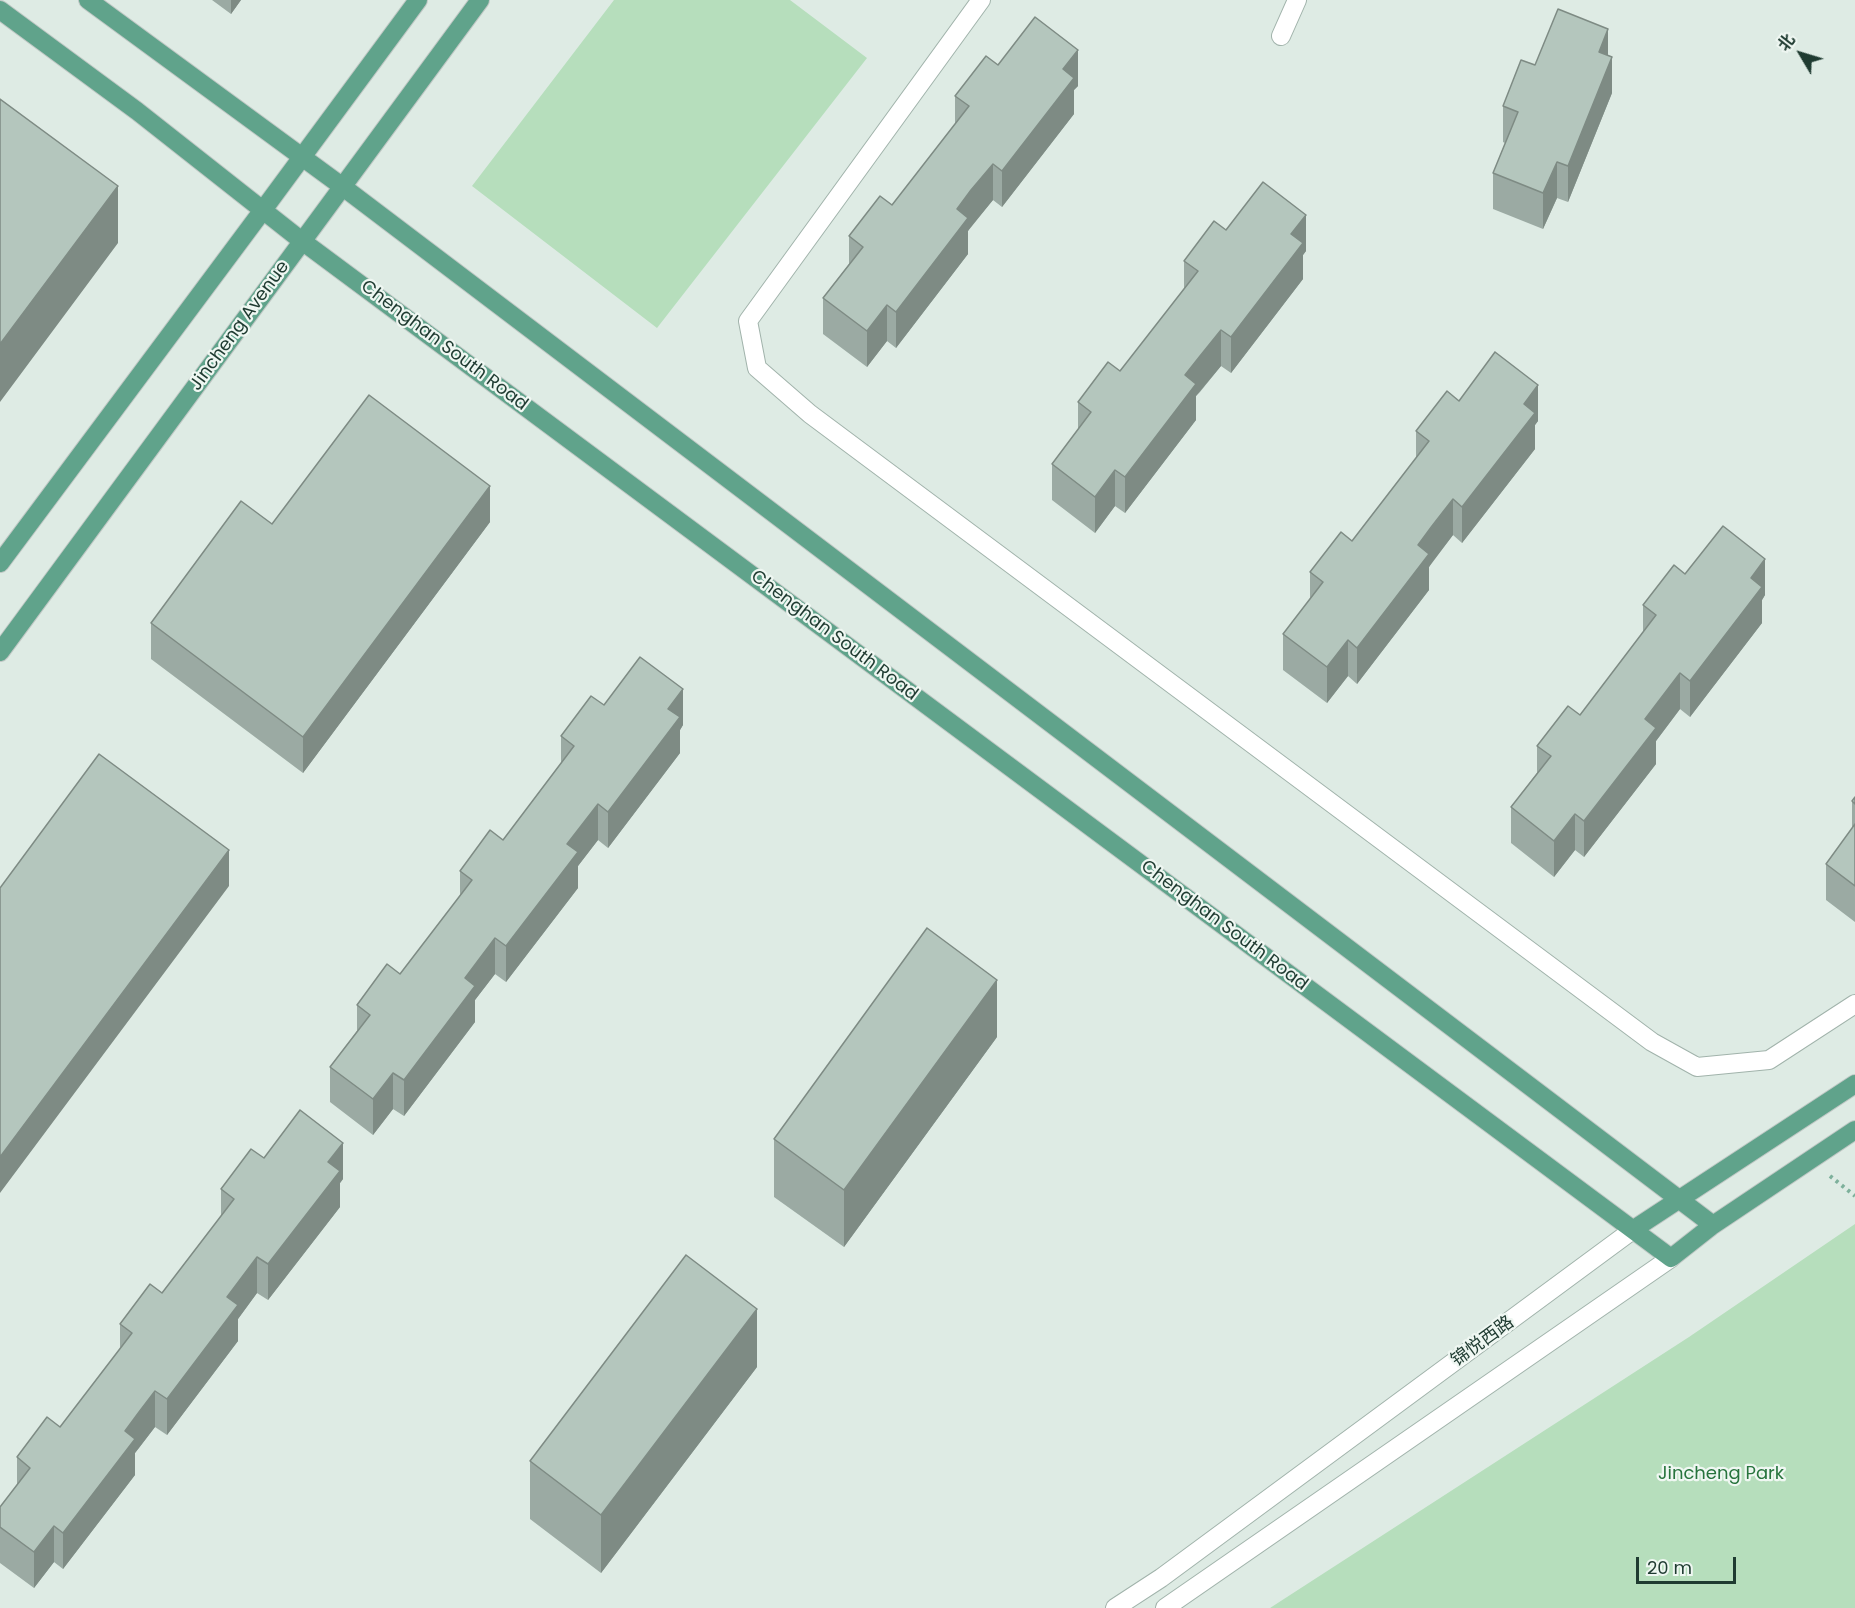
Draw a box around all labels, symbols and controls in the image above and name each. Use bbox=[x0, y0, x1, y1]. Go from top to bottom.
north arrow bbox=[1771, 24, 1831, 84]
text: 北 bbox=[1772, 29, 1800, 56]
street label: Jincheng Avenue bbox=[186, 257, 294, 395]
street label: Chenghan South Road bbox=[356, 276, 532, 416]
street label: Chenghan South Road bbox=[746, 566, 922, 706]
street label: Chenghan South Road bbox=[1136, 856, 1312, 996]
street label: 锦悦西路 bbox=[1448, 1312, 1518, 1372]
park label: Jincheng Park bbox=[1658, 1463, 1784, 1485]
scale bar bbox=[1639, 1545, 1740, 1583]
text: 20 m bbox=[1647, 1555, 1692, 1580]

